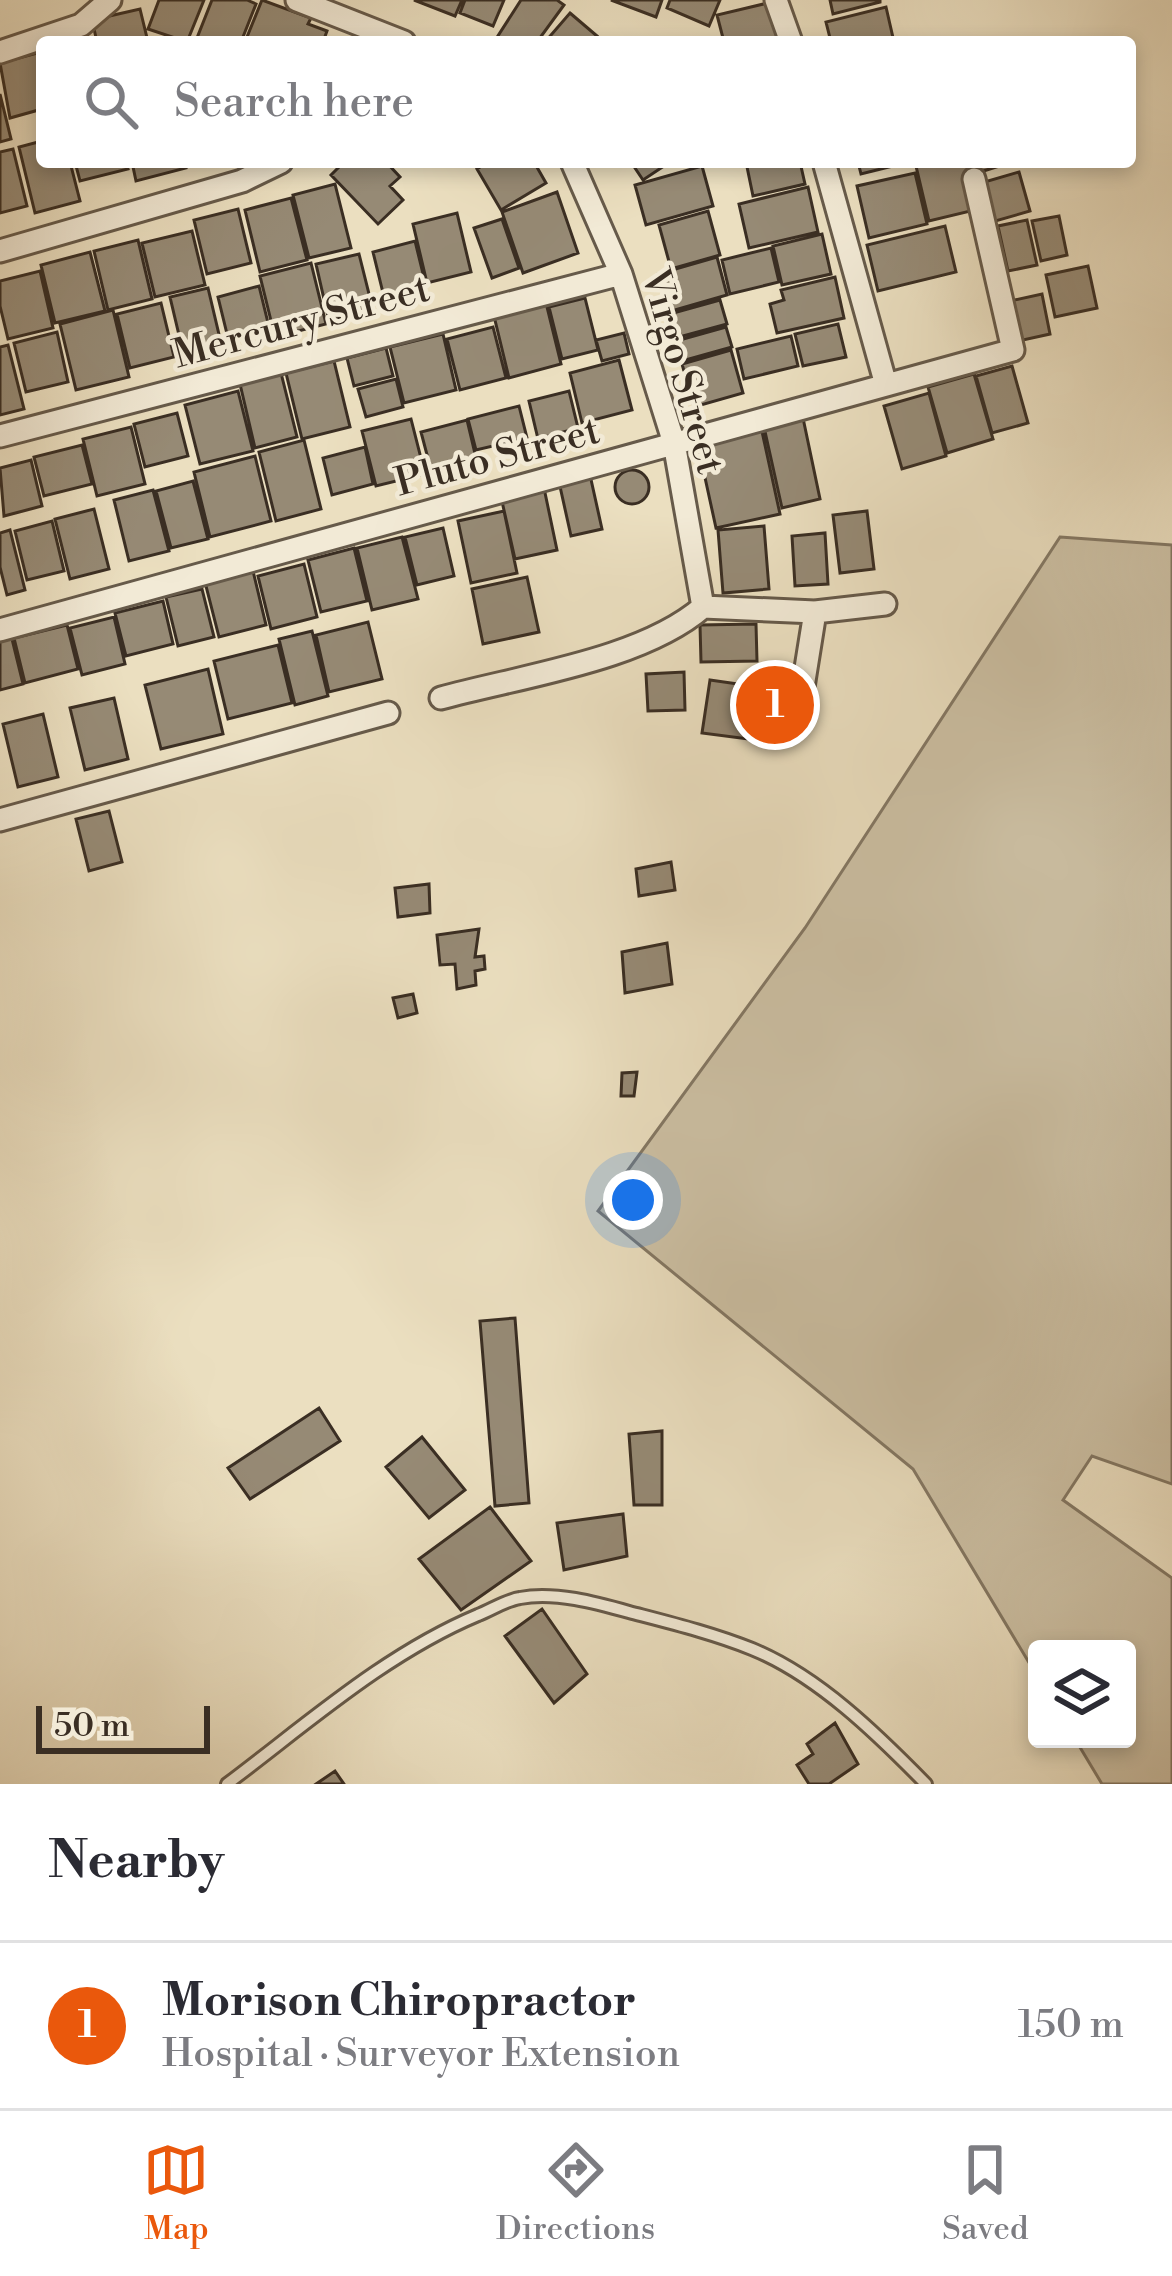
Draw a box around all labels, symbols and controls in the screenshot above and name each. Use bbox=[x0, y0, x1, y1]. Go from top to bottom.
search box bbox=[36, 36, 1136, 168]
icon: search bbox=[78, 69, 144, 135]
text: Search here bbox=[174, 74, 414, 131]
street label: Virgo Street bbox=[629, 262, 734, 480]
street label: Mercury Street bbox=[168, 265, 436, 380]
street label: Pluto Street bbox=[390, 407, 605, 508]
pin: 1 bbox=[736, 660, 814, 750]
your location bbox=[603, 1170, 663, 1230]
map controls bbox=[1028, 1640, 1136, 1748]
button: layers bbox=[1028, 1640, 1136, 1748]
scale bar bbox=[36, 1700, 210, 1753]
text: 50 m bbox=[54, 1706, 130, 1747]
text: Nearby bbox=[48, 1830, 224, 1894]
text: Morison Chiropractor bbox=[162, 1973, 636, 2030]
text: 1 bbox=[78, 2001, 96, 2050]
text: 150 m bbox=[1018, 2001, 1124, 2050]
text: Hospital · Surveyor Extension bbox=[162, 2030, 680, 2079]
tab: Map bbox=[143, 2137, 209, 2250]
tab: Directions bbox=[496, 2137, 655, 2250]
tab: Saved bbox=[942, 2137, 1029, 2250]

